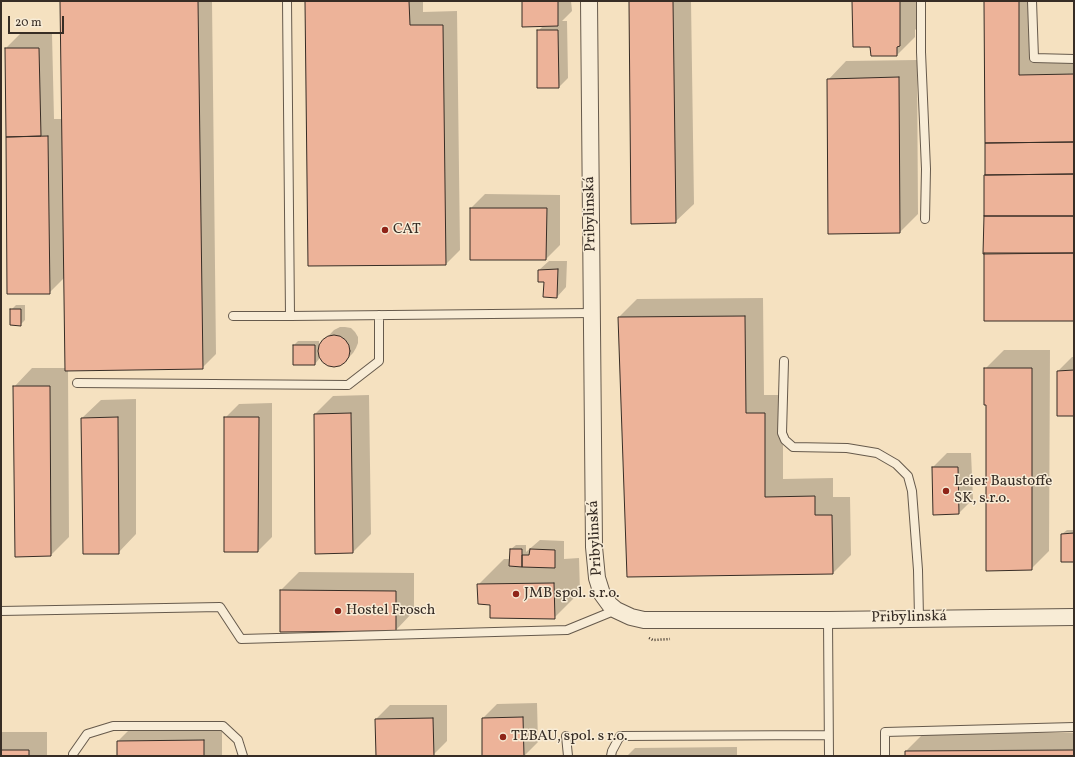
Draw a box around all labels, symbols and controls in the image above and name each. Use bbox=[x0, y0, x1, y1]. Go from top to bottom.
scale bar bbox=[10, 8, 66, 34]
text: 20 m bbox=[15, 15, 42, 31]
street label: Pribylinská bbox=[581, 176, 601, 252]
place label: CAT bbox=[393, 221, 421, 239]
marker: CAT bbox=[380, 225, 390, 235]
place label: Leier Baustoffe SK, s.r.o. bbox=[954, 473, 1052, 508]
marker: Leier Baustoffe SK, s.r.o. bbox=[941, 486, 951, 496]
street label: Pribylinská bbox=[585, 500, 607, 576]
place label: JMB spol. s.r.o. bbox=[524, 585, 620, 603]
marker: JMB spol. s.r.o. bbox=[511, 589, 521, 599]
place label: Hostel Frosch bbox=[346, 602, 435, 620]
marker: Hostel Frosch bbox=[333, 606, 343, 616]
street label: Pribylinská bbox=[871, 608, 947, 628]
place label: TEBAU, spol. s r.o. bbox=[511, 728, 628, 746]
marker: TEBAU, spol. s r.o. bbox=[498, 732, 508, 742]

